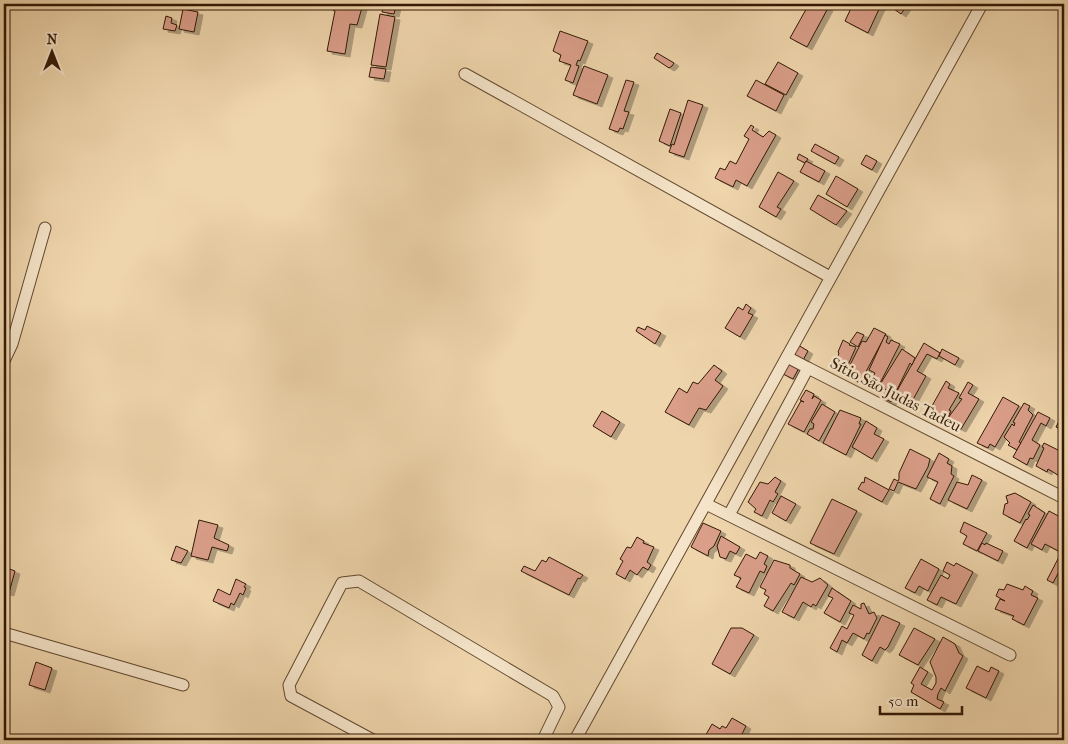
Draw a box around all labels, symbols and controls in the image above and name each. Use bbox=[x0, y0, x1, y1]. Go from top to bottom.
north arrow bbox=[28, 28, 78, 78]
text: N bbox=[47, 31, 58, 48]
street label: Sítio São Judas Tadeu bbox=[827, 353, 964, 436]
scale bar bbox=[880, 684, 963, 716]
text: 50 m bbox=[888, 692, 919, 710]

